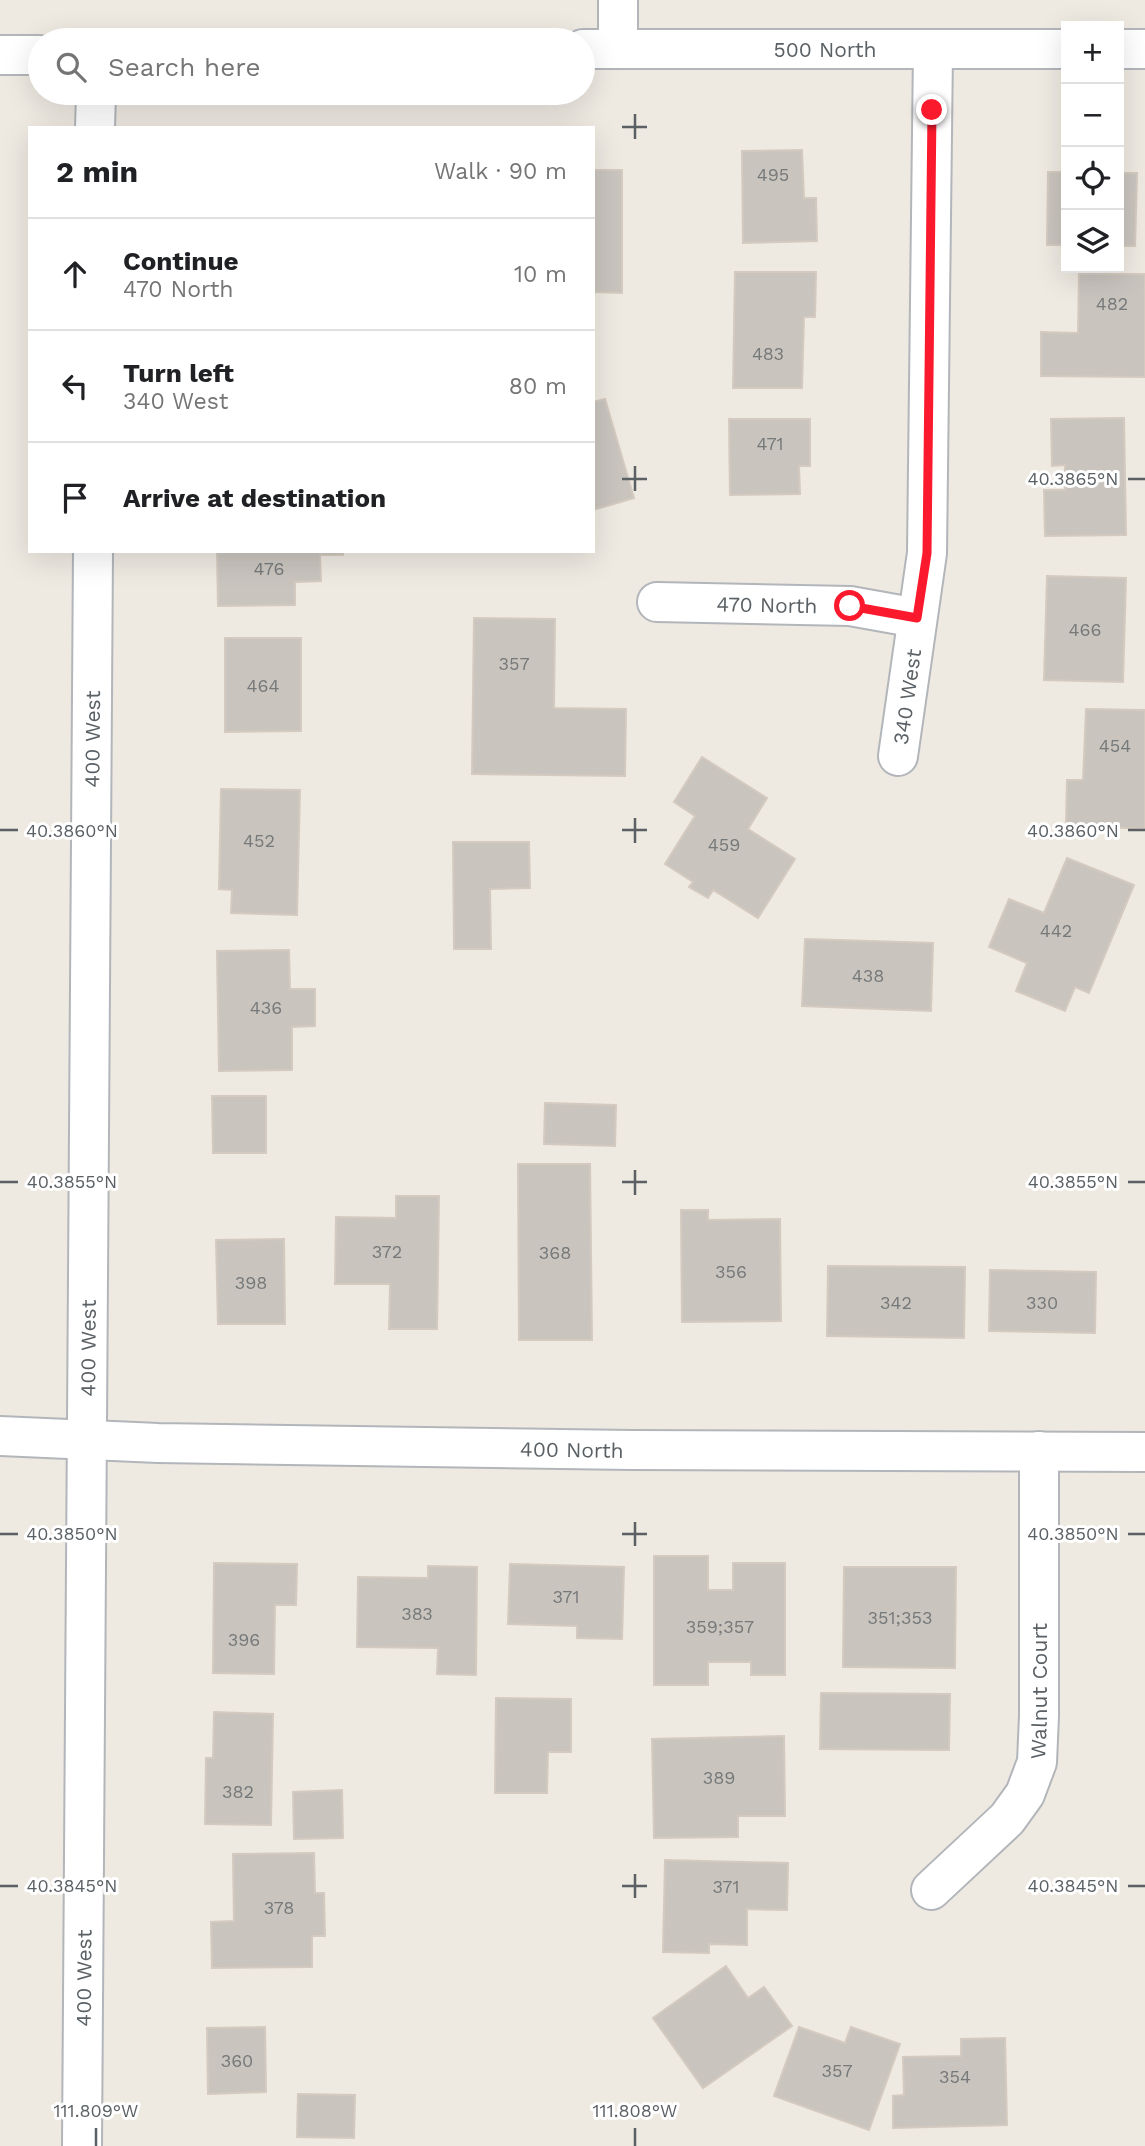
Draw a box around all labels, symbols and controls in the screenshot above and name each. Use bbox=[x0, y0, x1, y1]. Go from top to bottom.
map controls bbox=[1061, 21, 1124, 273]
button: + bbox=[1061, 21, 1124, 84]
search box bbox=[28, 28, 595, 105]
street label: 500 North bbox=[773, 37, 877, 62]
icon: search bbox=[52, 48, 90, 86]
text: Search here bbox=[108, 52, 260, 82]
button: − bbox=[1061, 84, 1124, 147]
route end bbox=[916, 94, 947, 125]
button: locate bbox=[1061, 147, 1124, 210]
text: 2 min bbox=[56, 154, 138, 189]
text: Walk · 90 m bbox=[434, 158, 567, 185]
house number: 495 bbox=[757, 164, 789, 185]
button: layers bbox=[1061, 210, 1124, 273]
text: Continue bbox=[123, 246, 239, 276]
icon: ahead bbox=[56, 255, 94, 293]
text: 10 m bbox=[514, 261, 567, 288]
text: 470 North bbox=[123, 276, 234, 303]
house number: 482 bbox=[1096, 293, 1128, 314]
house number: 483 bbox=[752, 343, 784, 364]
text: Turn left bbox=[123, 358, 234, 388]
icon: left bbox=[56, 367, 94, 405]
text: 80 m bbox=[509, 373, 567, 400]
text: 340 West bbox=[123, 388, 228, 415]
house number: 471 bbox=[756, 433, 784, 454]
text: 40.3865°N bbox=[1027, 468, 1119, 489]
icon: arrive bbox=[56, 479, 94, 517]
text: Arrive at destination bbox=[123, 483, 386, 513]
house number: 476 bbox=[254, 558, 284, 579]
route start bbox=[834, 590, 865, 621]
street label: 470 North bbox=[716, 591, 818, 618]
house number: 466 bbox=[1069, 619, 1101, 640]
street label: 340 West bbox=[887, 647, 926, 746]
house number: 357 bbox=[498, 653, 530, 674]
house number: 464 bbox=[247, 675, 279, 696]
street label: 400 West bbox=[79, 690, 105, 788]
house number: 454 bbox=[1099, 735, 1131, 756]
text: 40.3860°N bbox=[26, 820, 118, 841]
text: 40.3860°N bbox=[1027, 820, 1119, 841]
house number: 452 bbox=[243, 830, 275, 851]
house number: 459 bbox=[708, 834, 740, 855]
house number: 442 bbox=[1040, 920, 1072, 941]
house number: 438 bbox=[852, 965, 884, 986]
house number: 436 bbox=[250, 997, 282, 1018]
text: 40.3855°N bbox=[27, 1171, 117, 1192]
text: 40.3855°N bbox=[1028, 1171, 1118, 1192]
house number: 372 bbox=[372, 1241, 402, 1262]
house number: 368 bbox=[539, 1242, 571, 1263]
house number: 356 bbox=[715, 1261, 747, 1282]
house number: 398 bbox=[235, 1272, 267, 1293]
house number: 342 bbox=[880, 1292, 912, 1313]
house number: 330 bbox=[1026, 1292, 1058, 1313]
street label: 400 West bbox=[75, 1299, 100, 1397]
street label: 400 North bbox=[520, 1436, 624, 1462]
text: 40.3850°N bbox=[26, 1523, 118, 1544]
text: 40.3850°N bbox=[1027, 1523, 1119, 1544]
house number: 371 bbox=[553, 1586, 579, 1607]
house number: 383 bbox=[401, 1603, 433, 1624]
house number: 351;353 bbox=[868, 1607, 932, 1628]
house number: 359;357 bbox=[686, 1616, 754, 1637]
street label: Walnut Court bbox=[1025, 1623, 1052, 1760]
house number: 396 bbox=[228, 1629, 260, 1650]
house number: 389 bbox=[703, 1767, 735, 1788]
house number: 382 bbox=[222, 1781, 254, 1802]
text: 40.3845°N bbox=[26, 1875, 118, 1896]
text: 40.3845°N bbox=[1027, 1875, 1119, 1896]
house number: 371 bbox=[713, 1876, 739, 1897]
house number: 378 bbox=[264, 1897, 294, 1918]
street label: 400 West bbox=[70, 1929, 96, 2027]
house number: 360 bbox=[221, 2050, 253, 2071]
house number: 357 bbox=[821, 2060, 853, 2081]
house number: 354 bbox=[939, 2066, 971, 2087]
text: 111.809°W bbox=[54, 2100, 138, 2121]
text: 111.808°W bbox=[593, 2100, 677, 2121]

